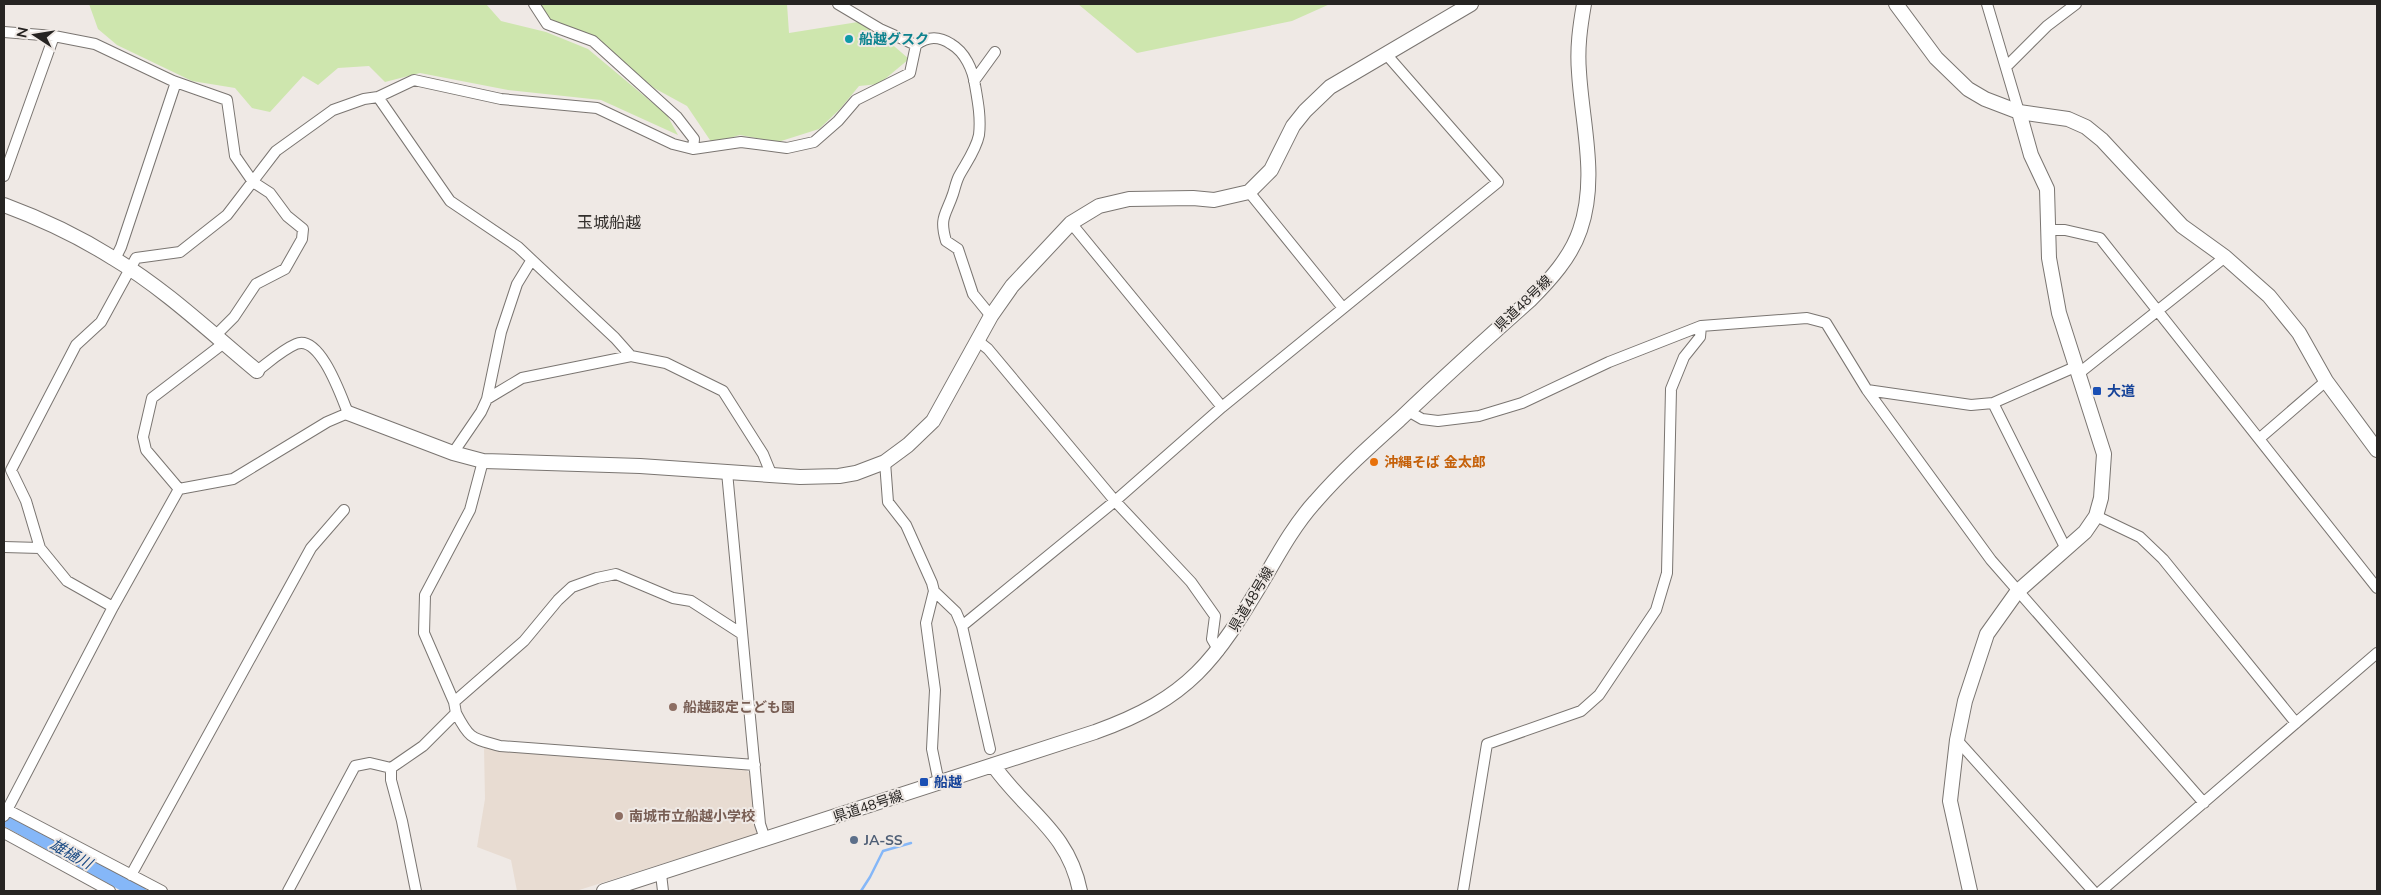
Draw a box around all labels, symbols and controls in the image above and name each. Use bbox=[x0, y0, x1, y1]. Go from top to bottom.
north arrow bbox=[10, 10, 60, 60]
text: N bbox=[12, 25, 33, 40]
place label: 船越グスク bbox=[859, 30, 929, 49]
marker: 船越グスク bbox=[843, 33, 855, 45]
district label: 玉城船越 bbox=[577, 212, 641, 234]
street label: 県道48号線 bbox=[1491, 271, 1556, 335]
place label: 大道 bbox=[2107, 382, 2135, 401]
marker: 大道 bbox=[2091, 385, 2103, 397]
place label: 沖縄そば 金太郎 bbox=[1384, 453, 1486, 472]
marker: 沖縄そば 金太郎 bbox=[1368, 456, 1380, 468]
street label: 県道48号線 bbox=[1225, 563, 1278, 635]
place label: 船越認定こども園 bbox=[683, 698, 795, 717]
marker: 船越認定こども園 bbox=[667, 701, 679, 713]
place label: 船越 bbox=[934, 773, 962, 792]
marker: 船越 bbox=[918, 776, 930, 788]
street label: 県道48号線 bbox=[831, 786, 906, 827]
place label: 南城市立船越小学校 bbox=[629, 807, 755, 826]
marker: 南城市立船越小学校 bbox=[613, 810, 625, 822]
place label: JA-SS bbox=[863, 831, 903, 850]
water label: 雄樋川 bbox=[46, 834, 97, 875]
marker: JA-SS bbox=[848, 834, 860, 846]

